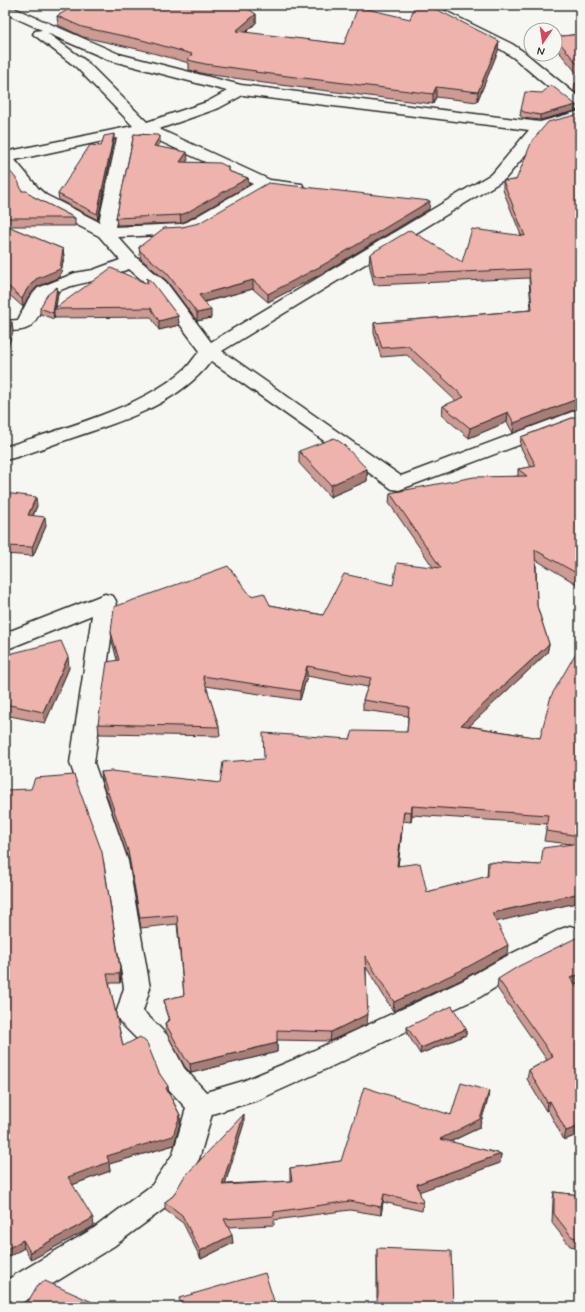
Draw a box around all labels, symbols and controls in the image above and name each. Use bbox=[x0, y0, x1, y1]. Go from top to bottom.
north arrow bbox=[523, 22, 563, 62]
text: N bbox=[536, 43, 546, 58]

